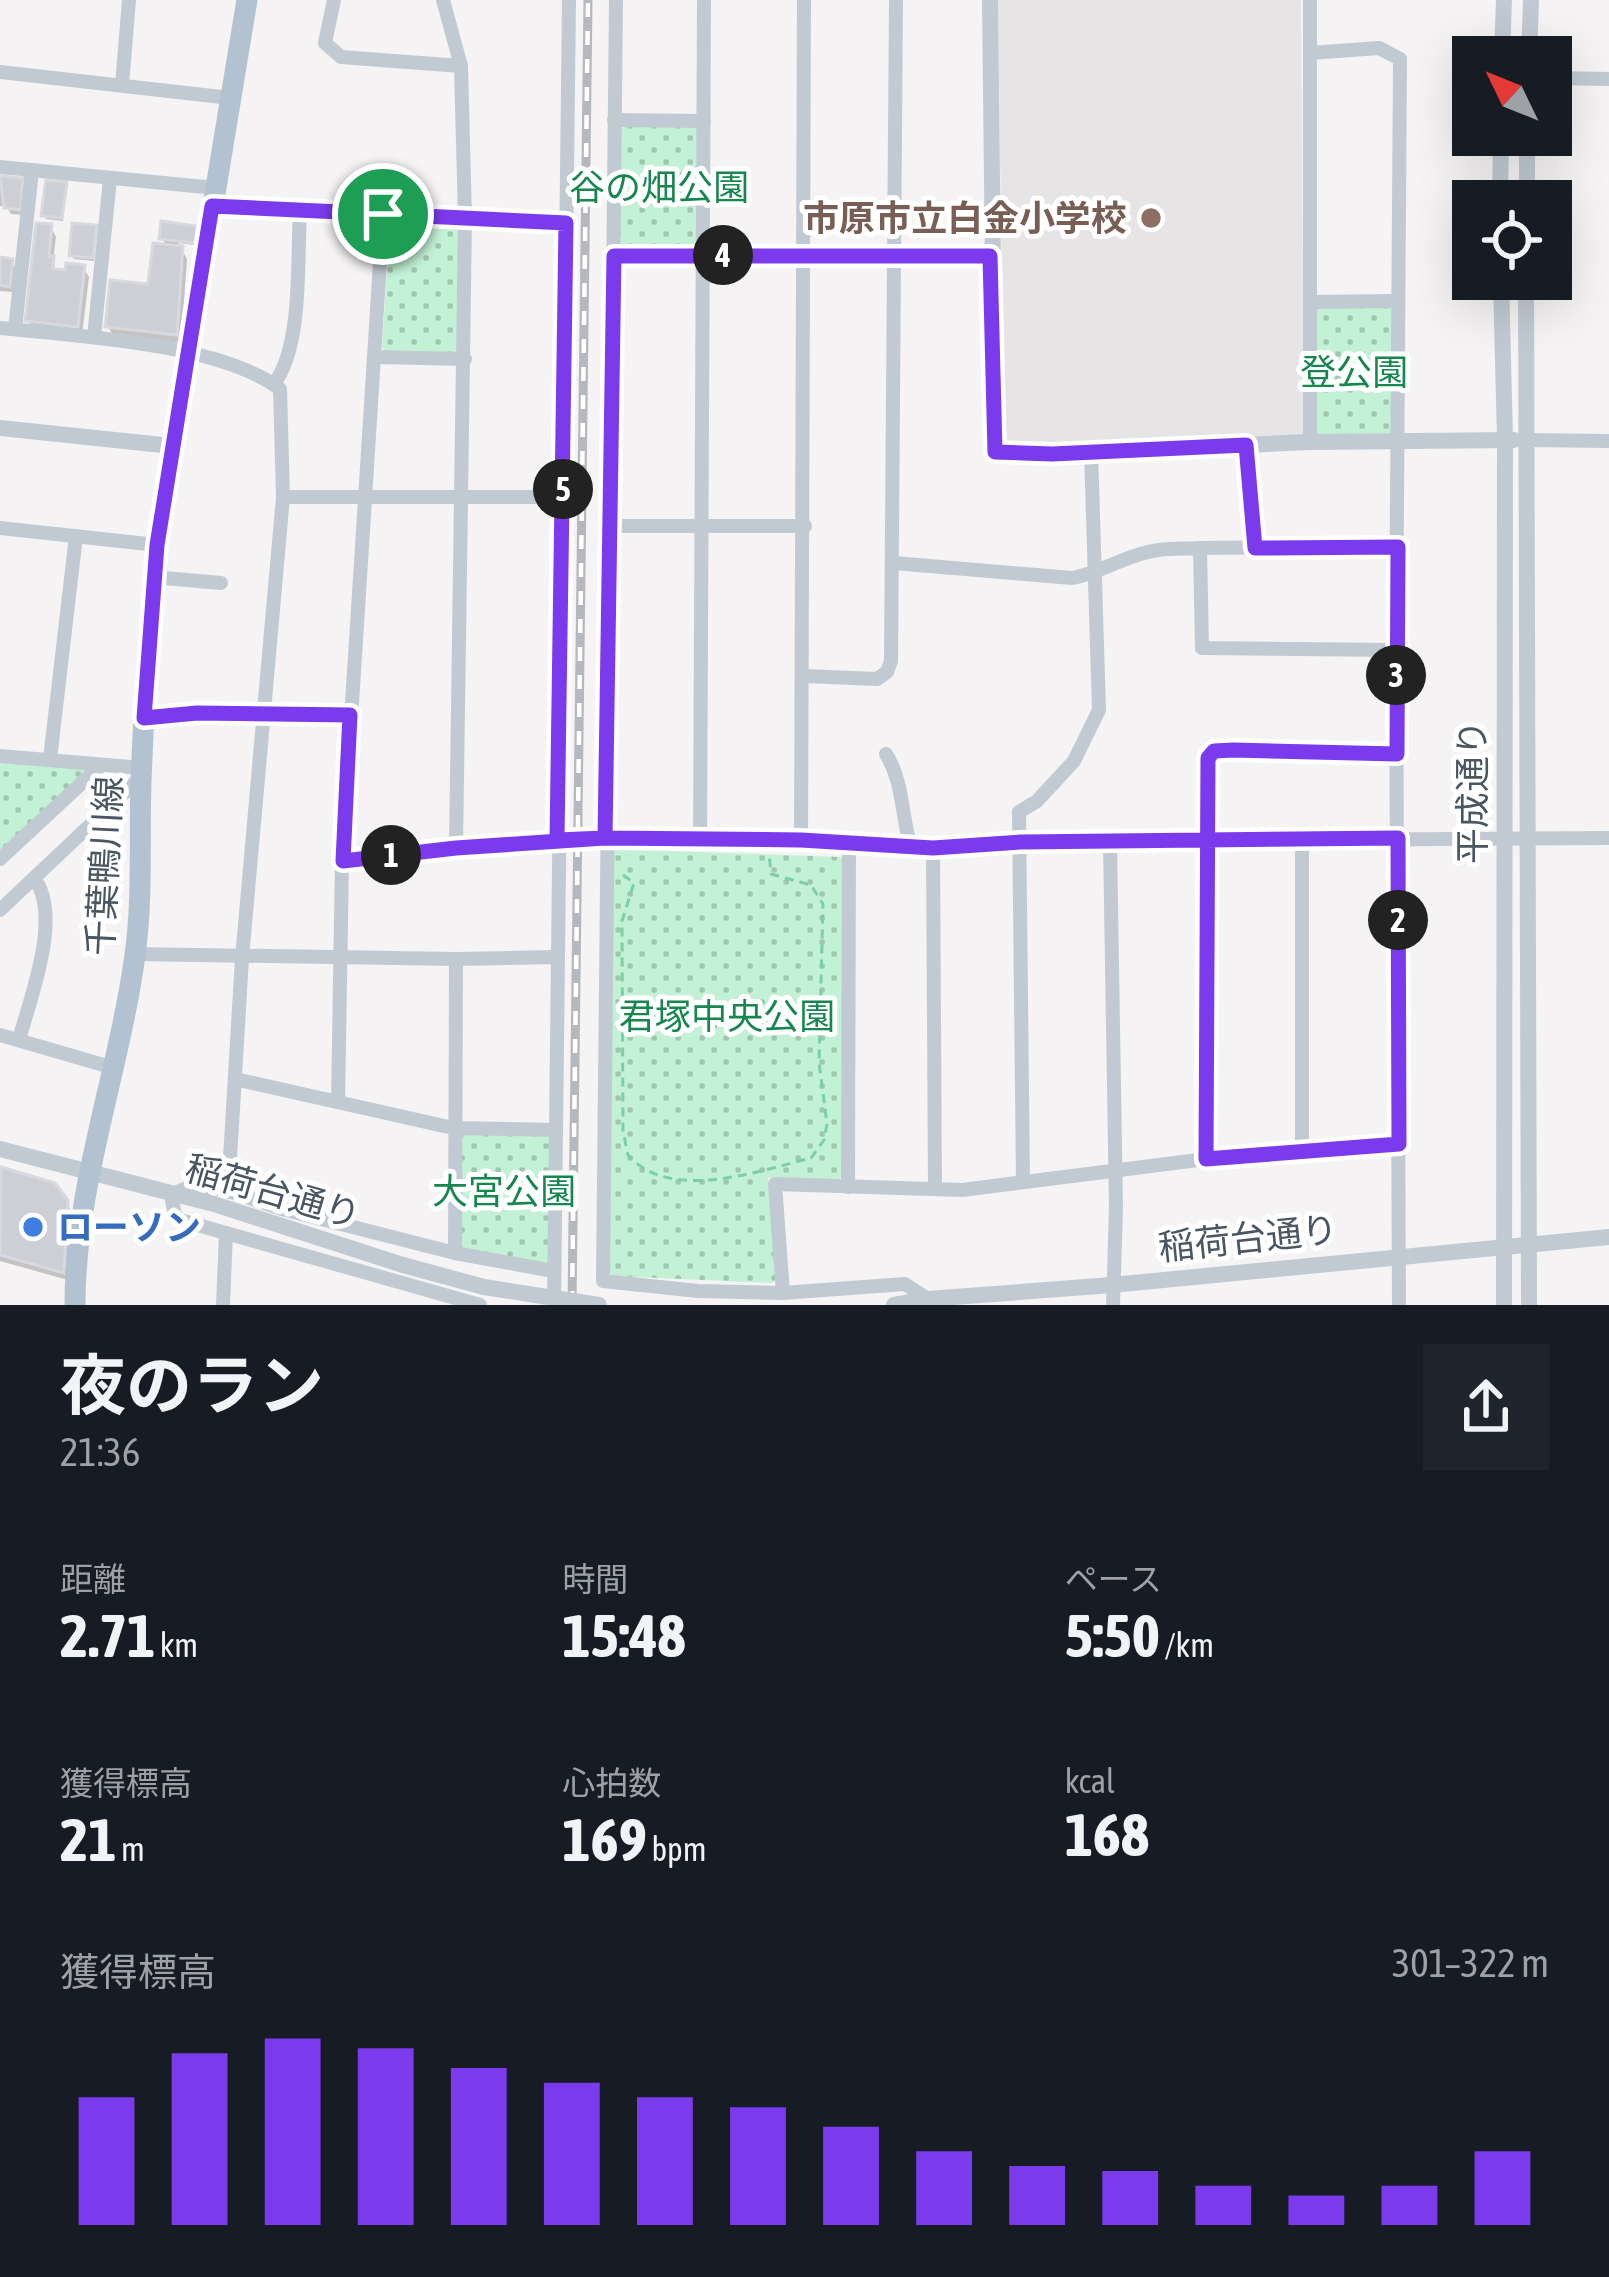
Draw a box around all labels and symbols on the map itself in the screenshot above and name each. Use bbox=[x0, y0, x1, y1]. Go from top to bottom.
north arrow bbox=[1452, 36, 1572, 156]
pin bbox=[332, 163, 434, 265]
park label: 谷の畑公園 bbox=[569, 166, 749, 208]
place label: 市原市立白金小学校 bbox=[803, 197, 1127, 239]
marker: 市原市立白金小学校 bbox=[1138, 205, 1164, 231]
pin: 4 bbox=[693, 225, 753, 285]
park label: 登公園 bbox=[1300, 351, 1408, 393]
pin: 5 bbox=[533, 459, 593, 519]
pin: 3 bbox=[1366, 645, 1426, 705]
street label: 平成通り bbox=[1451, 720, 1493, 864]
street label: 千葉鴨川線 bbox=[78, 775, 130, 957]
pin: 1 bbox=[361, 825, 421, 885]
pin: 2 bbox=[1368, 890, 1428, 950]
park label: 君塚中央公園 bbox=[619, 995, 835, 1037]
street label: 稲荷台通り bbox=[181, 1146, 365, 1236]
park label: 大宮公園 bbox=[432, 1170, 576, 1212]
place label: ローソン bbox=[57, 1206, 201, 1248]
street label: 稲荷台通り bbox=[1156, 1208, 1340, 1268]
marker: ローソン bbox=[20, 1214, 46, 1240]

